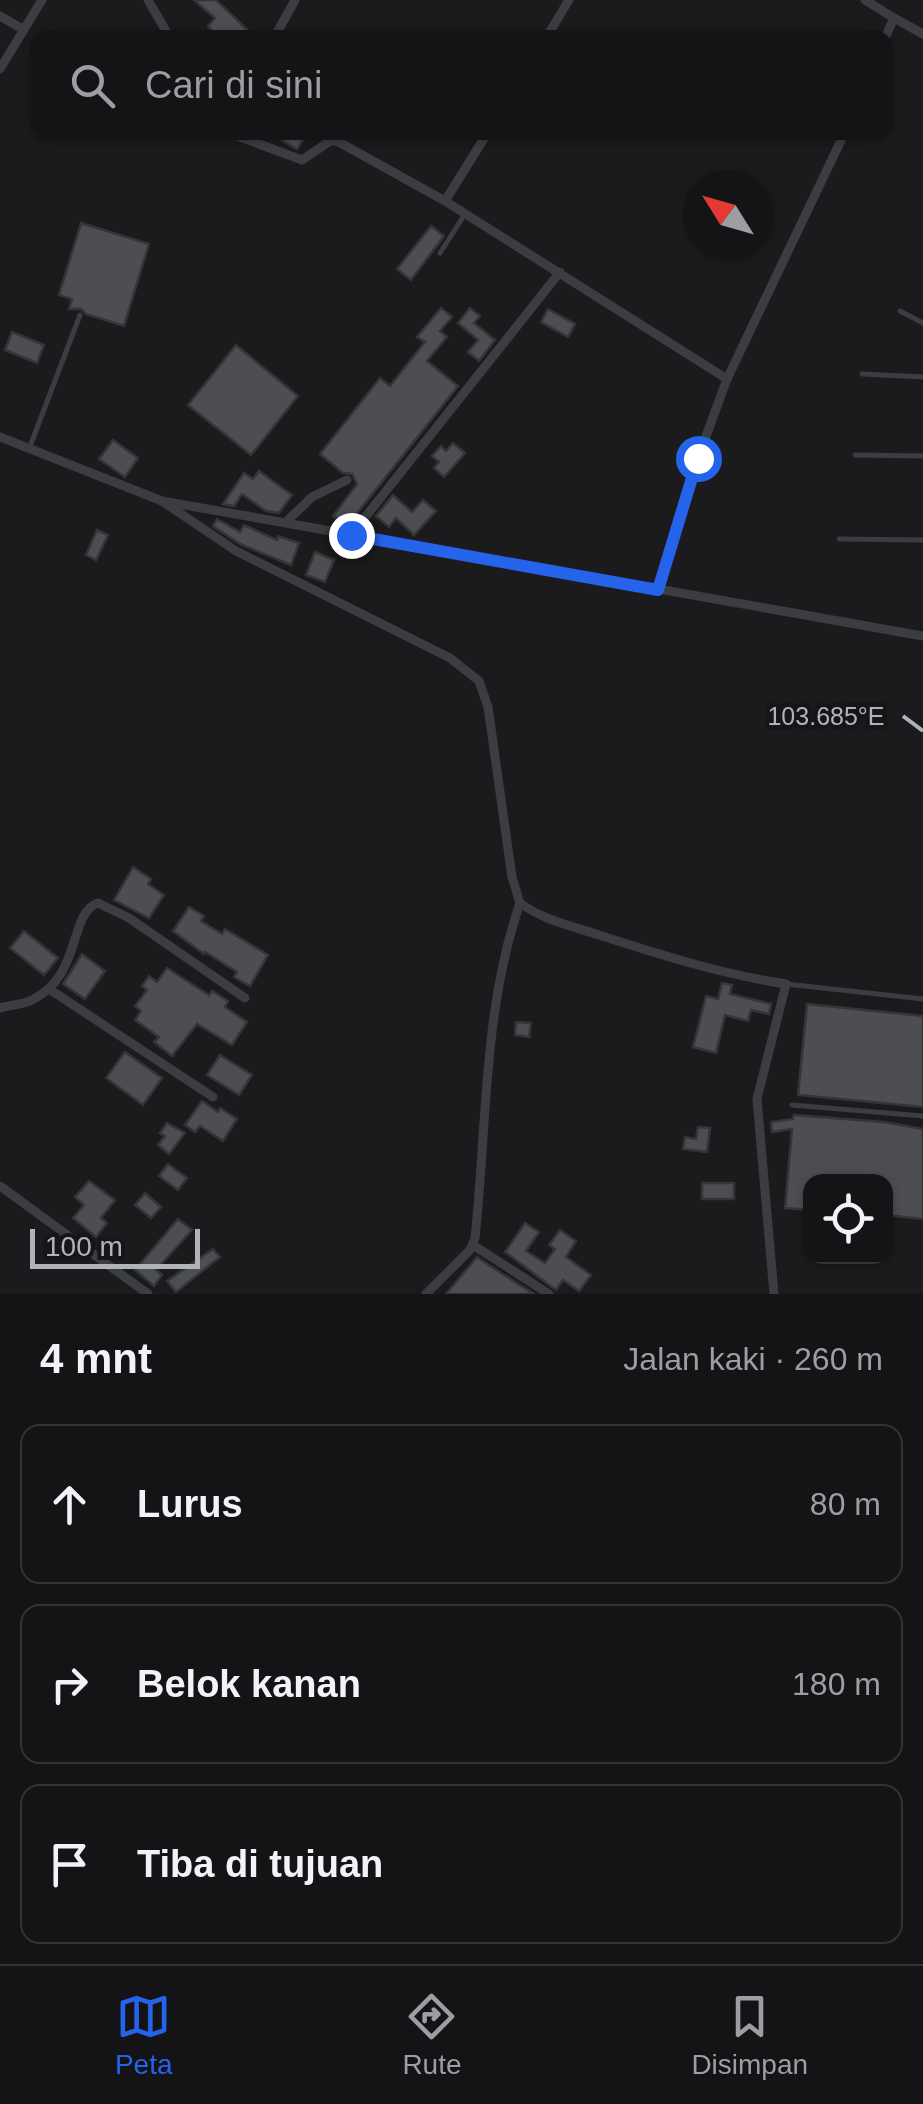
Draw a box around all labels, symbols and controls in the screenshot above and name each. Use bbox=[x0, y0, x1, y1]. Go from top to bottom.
search box bbox=[30, 30, 893, 140]
icon: search bbox=[65, 58, 120, 113]
text: Cari di sini bbox=[145, 64, 322, 106]
north arrow bbox=[683, 170, 773, 260]
route start bbox=[676, 436, 722, 482]
route end bbox=[329, 513, 375, 559]
text: 103.685°E bbox=[767, 702, 885, 730]
map controls bbox=[803, 1174, 893, 1264]
button: locate bbox=[803, 1174, 893, 1264]
scale bar bbox=[30, 1224, 200, 1268]
text: 100 m bbox=[45, 1231, 123, 1262]
text: 4 mnt bbox=[40, 1335, 152, 1382]
text: Jalan kaki · 260 m bbox=[623, 1341, 883, 1377]
icon: ahead bbox=[42, 1477, 97, 1532]
text: Lurus bbox=[137, 1483, 243, 1525]
text: 80 m bbox=[810, 1486, 881, 1522]
icon: right bbox=[42, 1657, 97, 1712]
text: Belok kanan bbox=[137, 1663, 361, 1705]
text: 180 m bbox=[792, 1666, 881, 1702]
icon: arrive bbox=[42, 1837, 97, 1892]
text: Tiba di tujuan bbox=[137, 1843, 383, 1885]
tab: Peta bbox=[115, 1989, 173, 2081]
tab: Rute bbox=[402, 1989, 462, 2081]
tab: Disimpan bbox=[691, 1989, 808, 2081]

